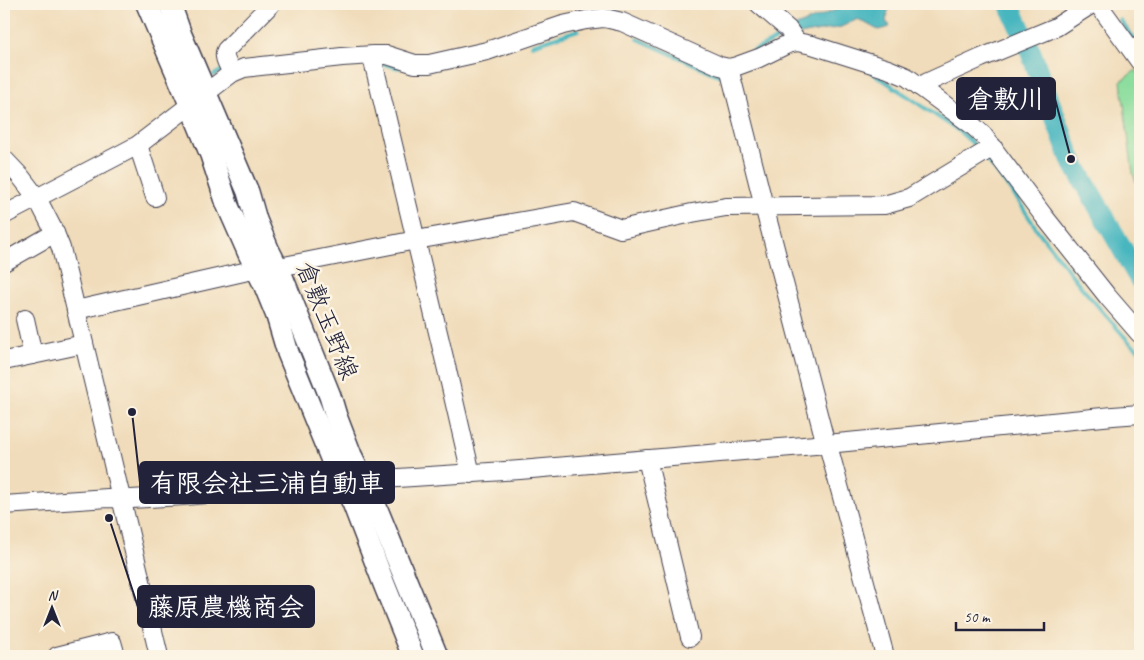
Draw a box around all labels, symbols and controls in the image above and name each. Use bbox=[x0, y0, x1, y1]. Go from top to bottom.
callout: 倉敷川 bbox=[957, 78, 1055, 119]
text: 倉敷川 bbox=[967, 83, 1045, 116]
street label: 倉敷玉野線 bbox=[289, 256, 365, 384]
callout: 有限会社三浦自動車 bbox=[140, 462, 394, 503]
text: 有限会社三浦自動車 bbox=[150, 467, 384, 500]
north arrow bbox=[28, 582, 78, 632]
callout: 藤原農機商会 bbox=[138, 586, 314, 627]
text: N bbox=[48, 587, 59, 604]
text: 藤原農機商会 bbox=[148, 591, 304, 624]
scale bar bbox=[956, 600, 1044, 632]
text: 50 m bbox=[964, 608, 991, 627]

